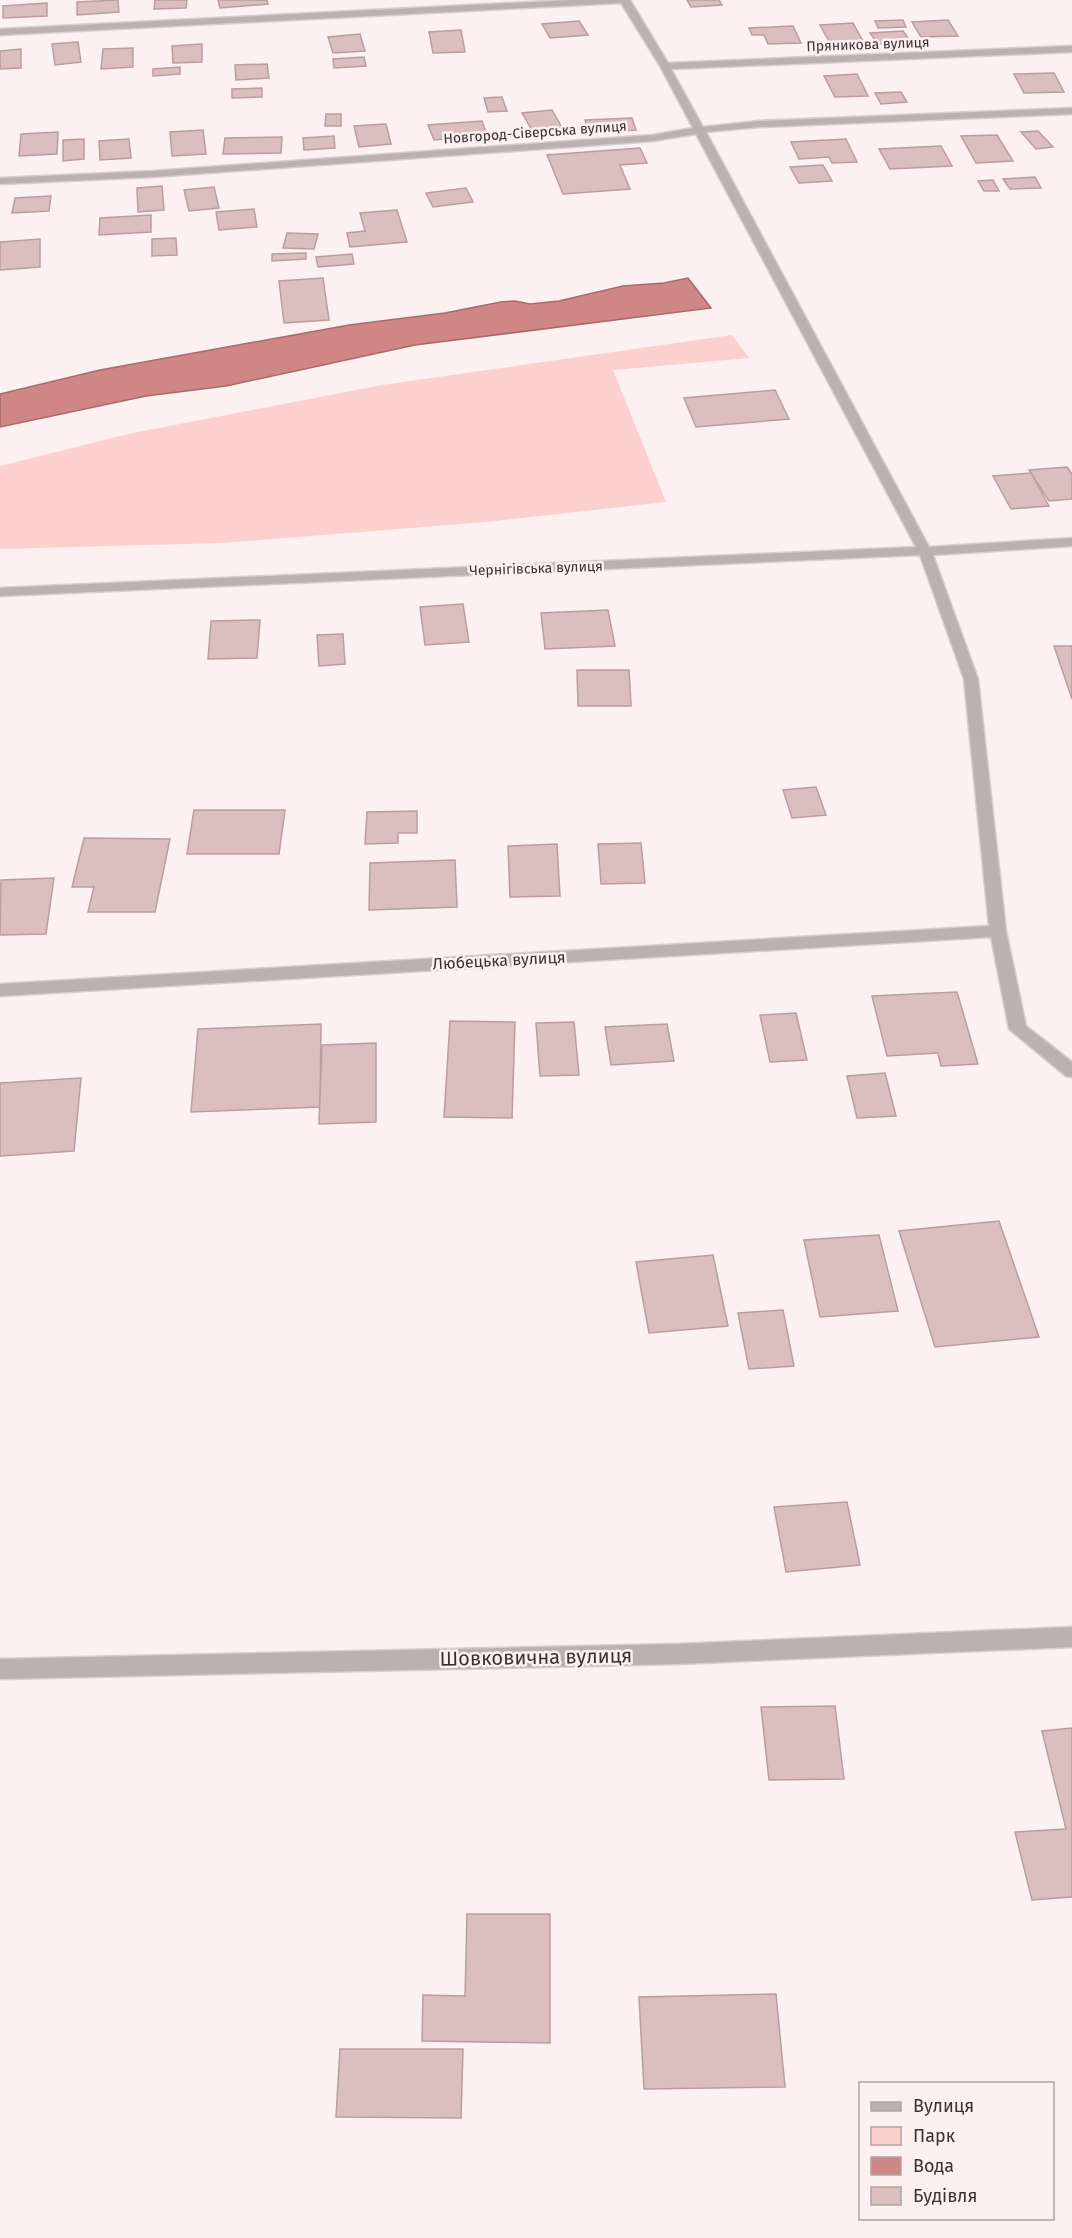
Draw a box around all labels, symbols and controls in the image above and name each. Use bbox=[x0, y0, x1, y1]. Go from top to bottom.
street label: Пряникова вулиця bbox=[806, 34, 930, 55]
street label: Новгород-Сіверська вулиця bbox=[443, 118, 627, 147]
street label: Чернігівська вулиця bbox=[469, 558, 603, 579]
street label: Любецька вулиця bbox=[432, 948, 566, 973]
street label: Шовковична вулиця bbox=[440, 1643, 632, 1671]
legend bbox=[859, 2082, 1054, 2220]
text: Вулиця bbox=[913, 2095, 974, 2117]
text: Парк bbox=[913, 2125, 956, 2147]
text: Вода bbox=[913, 2155, 954, 2177]
text: Будівля bbox=[913, 2185, 977, 2207]

